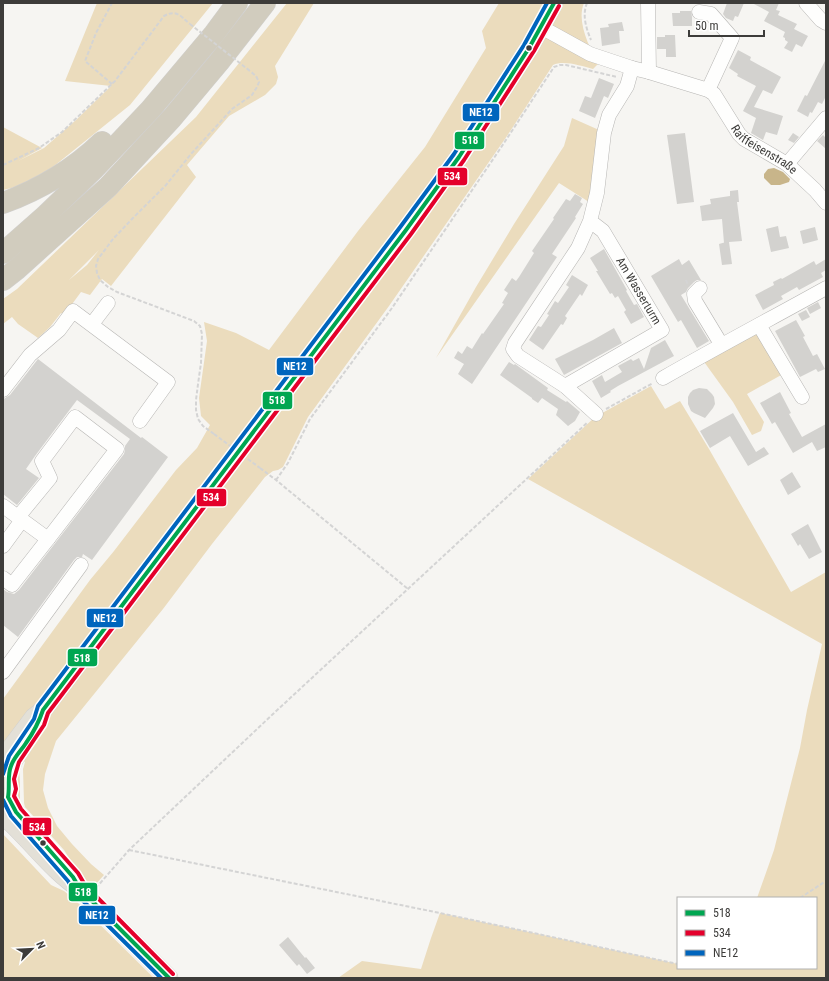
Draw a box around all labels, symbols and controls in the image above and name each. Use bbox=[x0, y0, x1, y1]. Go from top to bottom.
scale bar bbox=[689, 12, 764, 38]
text: 50 m bbox=[695, 19, 719, 33]
unlabelled marker bbox=[524, 43, 534, 53]
line badge: NE12 bbox=[462, 103, 500, 122]
text: NE12 bbox=[469, 106, 493, 119]
street label: Raiffeisenstraße bbox=[728, 122, 800, 177]
line badge: 518 bbox=[454, 131, 485, 150]
text: 518 bbox=[462, 134, 479, 147]
line badge: 534 bbox=[437, 167, 468, 186]
text: 534 bbox=[444, 170, 461, 183]
street label: Am Wasserturm bbox=[613, 255, 664, 327]
line badge: NE12 bbox=[276, 357, 314, 376]
text: NE12 bbox=[283, 360, 307, 373]
line badge: 518 bbox=[262, 391, 293, 410]
text: 518 bbox=[269, 394, 286, 407]
line badge: 534 bbox=[196, 488, 227, 507]
text: 534 bbox=[203, 491, 220, 504]
line badge: NE12 bbox=[86, 608, 124, 628]
text: NE12 bbox=[93, 612, 117, 625]
line badge: 518 bbox=[67, 648, 98, 667]
text: 518 bbox=[74, 652, 91, 665]
line badge: 534 bbox=[22, 817, 52, 836]
text: 534 bbox=[29, 821, 46, 834]
unlabelled marker bbox=[38, 838, 48, 848]
line badge: 518 bbox=[68, 882, 98, 902]
text: 518 bbox=[75, 886, 92, 899]
legend bbox=[677, 897, 817, 969]
line badge: NE12 bbox=[78, 905, 116, 925]
text: 518 bbox=[713, 906, 731, 920]
text: NE12 bbox=[85, 909, 109, 922]
text: 534 bbox=[713, 926, 731, 940]
north arrow bbox=[12, 929, 52, 969]
text: N bbox=[33, 939, 48, 951]
text: NE12 bbox=[713, 946, 738, 960]

